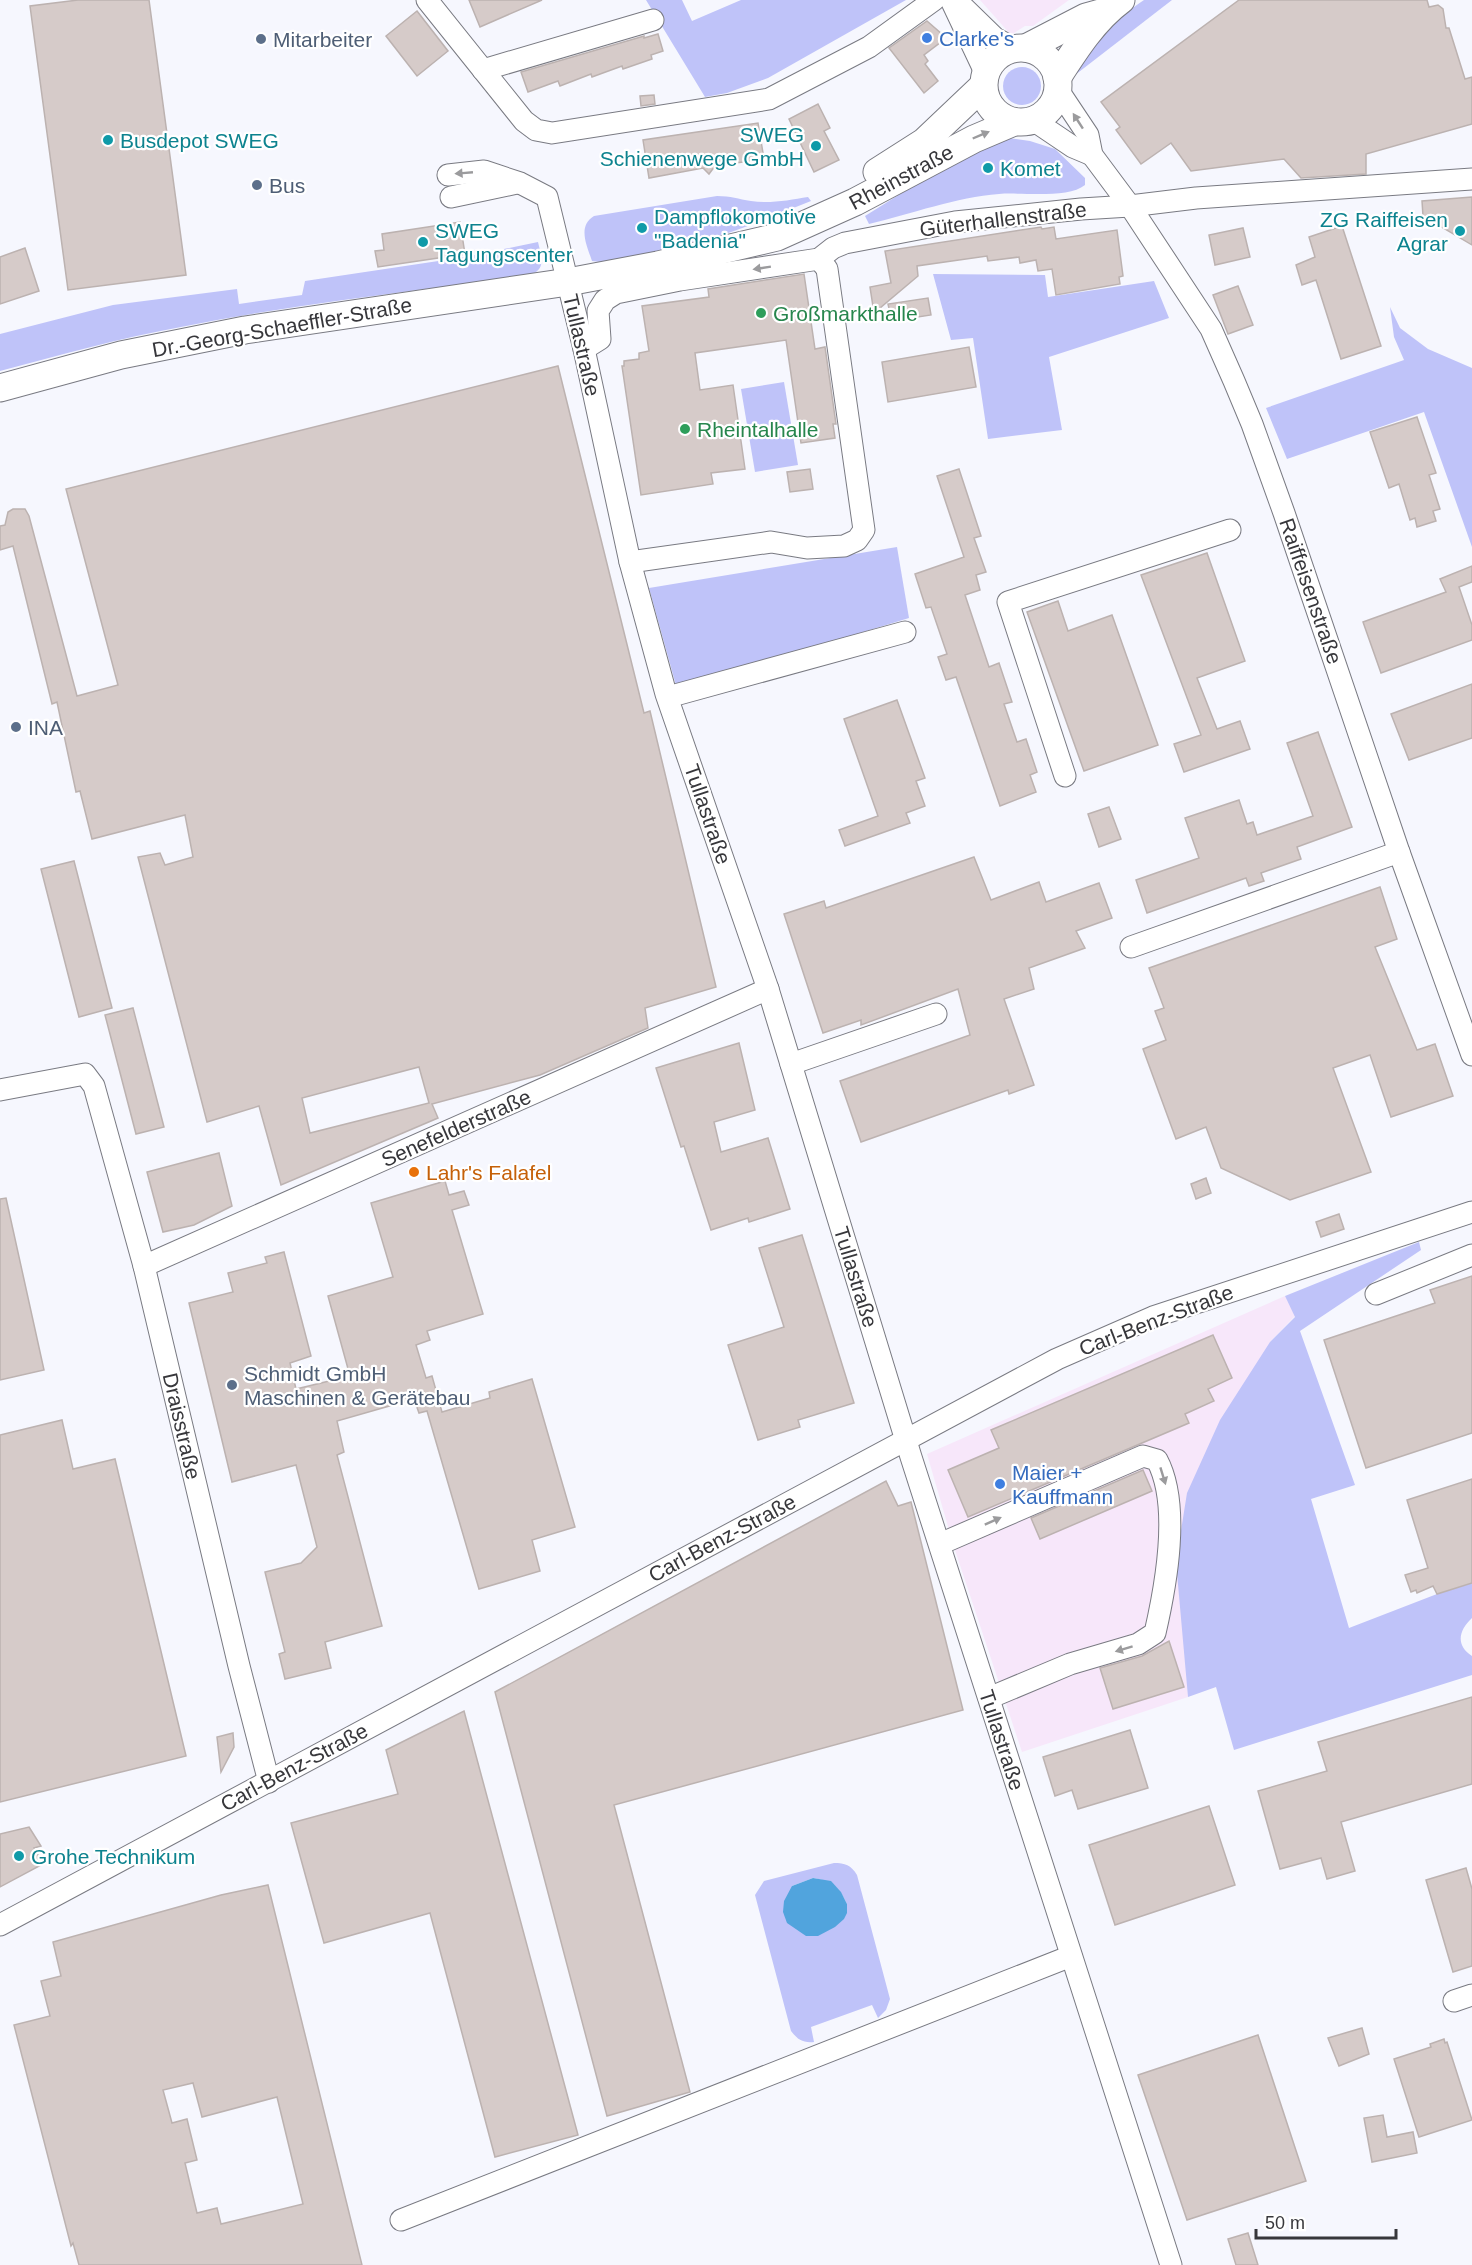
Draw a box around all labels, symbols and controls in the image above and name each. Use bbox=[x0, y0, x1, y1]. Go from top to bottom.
place label: Clarke's bbox=[939, 27, 1014, 50]
place label: Mitarbeiter bbox=[273, 28, 372, 51]
marker: Clarke's bbox=[920, 31, 934, 45]
marker: Mitarbeiter bbox=[254, 32, 268, 46]
one-way arrow bbox=[1073, 113, 1084, 129]
place label: SWEG Schienenwege GmbH bbox=[600, 123, 804, 170]
place label: Busdepot SWEG bbox=[120, 129, 279, 152]
one-way arrow bbox=[973, 131, 990, 140]
marker: Busdepot SWEG bbox=[101, 133, 115, 147]
marker: SWEG Schienenwege GmbH bbox=[809, 139, 823, 153]
street label: Rheinstraße bbox=[845, 140, 957, 214]
place label: Komet bbox=[1000, 157, 1061, 180]
marker: Komet bbox=[981, 161, 995, 175]
one-way arrow bbox=[454, 168, 473, 178]
place label: Bus bbox=[269, 174, 305, 197]
marker: Bus bbox=[250, 178, 264, 192]
street label: Güterhallenstraße bbox=[918, 197, 1088, 241]
place label: Dampflokomotive "Badenia" bbox=[654, 205, 816, 252]
place label: ZG Raiffeisen Agrar bbox=[1320, 208, 1448, 255]
place label: SWEG Tagungscenter bbox=[435, 219, 573, 266]
marker: Dampflokomotive "Badenia" bbox=[635, 221, 649, 235]
marker: ZG Raiffeisen Agrar bbox=[1453, 224, 1467, 238]
marker: SWEG Tagungscenter bbox=[416, 235, 430, 249]
one-way arrow bbox=[752, 263, 771, 272]
street label: Tullastraße bbox=[559, 292, 605, 398]
street label: Dr.-Georg-Schaeffler-Straße bbox=[150, 293, 414, 361]
place label: Großmarkthalle bbox=[773, 302, 918, 325]
marker: Großmarkthalle bbox=[754, 306, 768, 320]
place label: Rheintalhalle bbox=[697, 418, 818, 441]
marker: Rheintalhalle bbox=[678, 422, 692, 436]
street label: Raiffeisenstraße bbox=[1275, 515, 1347, 667]
place label: INA bbox=[28, 716, 63, 739]
marker: INA bbox=[9, 720, 23, 734]
street label: Tullastraße bbox=[680, 761, 736, 867]
street label: Senefelderstraße bbox=[378, 1085, 534, 1171]
place label: Lahr's Falafel bbox=[426, 1161, 551, 1184]
marker: Lahr's Falafel bbox=[407, 1165, 421, 1179]
street label: Tullastraße bbox=[830, 1224, 882, 1330]
street label: Carl-Benz-Straße bbox=[1076, 1280, 1236, 1360]
place label: Schmidt GmbH Maschinen & Gerätebau bbox=[244, 1362, 470, 1409]
street label: Draisstraße bbox=[159, 1371, 205, 1481]
marker: Schmidt GmbH Maschinen & Gerätebau bbox=[225, 1378, 239, 1392]
place label: Maier + Kauffmann bbox=[1012, 1461, 1113, 1508]
one-way arrow bbox=[1159, 1467, 1168, 1485]
marker: Maier + Kauffmann bbox=[993, 1477, 1007, 1491]
street label: Carl-Benz-Straße bbox=[644, 1489, 800, 1587]
one-way arrow bbox=[985, 1516, 1003, 1526]
one-way arrow bbox=[1114, 1645, 1132, 1654]
street label: Tullastraße bbox=[975, 1687, 1029, 1793]
street label: Carl-Benz-Straße bbox=[216, 1718, 372, 1816]
place label: Grohe Technikum bbox=[31, 1845, 195, 1868]
marker: Grohe Technikum bbox=[12, 1849, 26, 1863]
scale bar bbox=[1256, 2202, 1396, 2240]
text: 50 m bbox=[1265, 2213, 1305, 2233]

